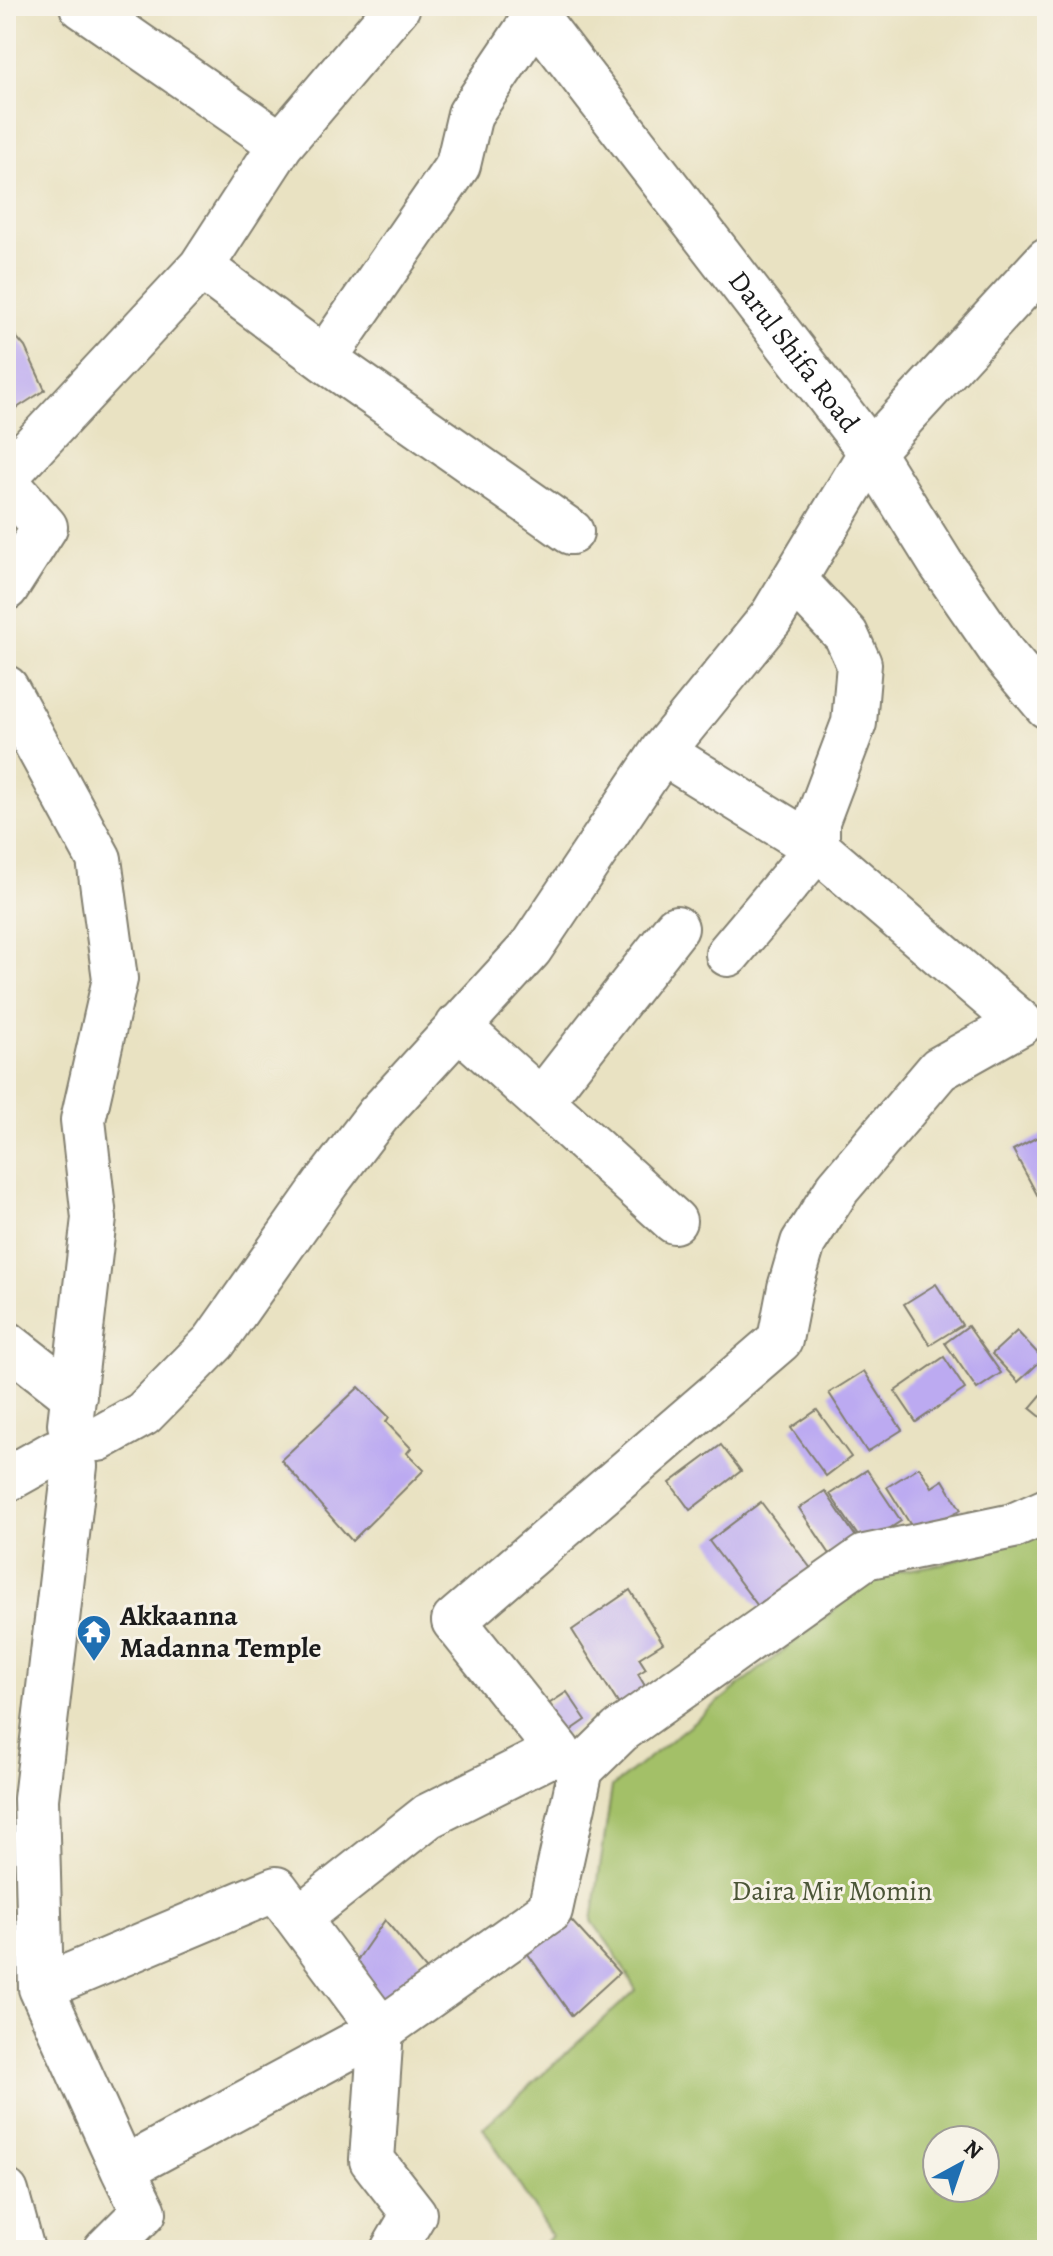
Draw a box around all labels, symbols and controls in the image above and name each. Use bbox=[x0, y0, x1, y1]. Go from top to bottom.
street label: Darul Shifa Road bbox=[719, 263, 869, 441]
place label: Akkaanna Madanna Temple bbox=[119, 1597, 322, 1667]
temple icon: Akkaanna Madanna Temple bbox=[75, 1613, 113, 1663]
park label: Daira Mir Momin bbox=[732, 1872, 932, 1910]
north arrow bbox=[921, 2124, 1001, 2204]
text: N bbox=[957, 2133, 989, 2166]

